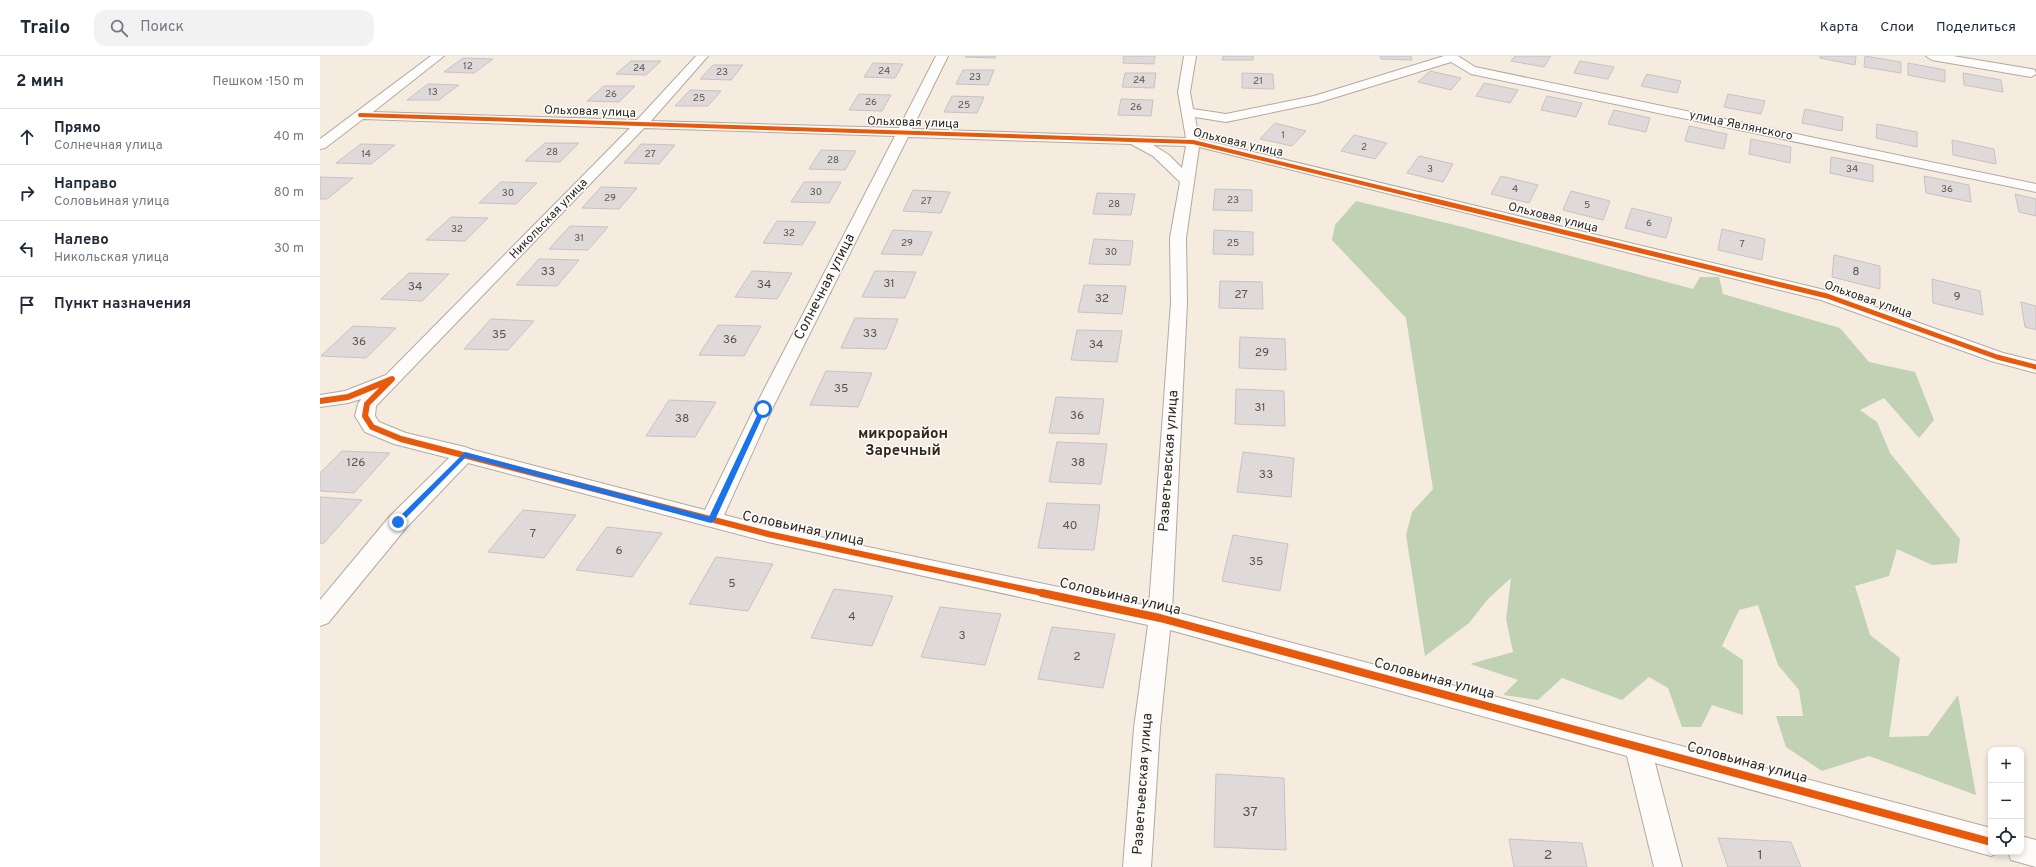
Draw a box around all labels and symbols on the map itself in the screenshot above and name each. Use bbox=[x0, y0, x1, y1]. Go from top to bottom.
house number: 12 bbox=[463, 60, 473, 73]
house number: 24 bbox=[633, 62, 645, 75]
house number: 24 bbox=[878, 65, 890, 78]
house number: 23 bbox=[716, 66, 728, 79]
house number: 23 bbox=[969, 71, 981, 84]
house number: 24 bbox=[1133, 74, 1145, 87]
house number: 21 bbox=[1253, 75, 1263, 88]
house number: 13 bbox=[428, 86, 438, 99]
house number: 26 bbox=[605, 88, 617, 101]
house number: 25 bbox=[693, 92, 705, 105]
house number: 26 bbox=[865, 96, 877, 109]
house number: 25 bbox=[958, 99, 970, 112]
house number: 26 bbox=[1130, 101, 1142, 114]
street label: Ольховая улица bbox=[544, 102, 636, 122]
street label: улица Являнского bbox=[1688, 107, 1794, 145]
street label: Ольховая улица bbox=[867, 113, 959, 133]
street label: Ольховая улица bbox=[1191, 125, 1285, 161]
house number: 1 bbox=[1281, 129, 1285, 142]
house number: 2 bbox=[1361, 141, 1367, 154]
house number: 28 bbox=[546, 146, 558, 159]
house number: 14 bbox=[361, 148, 371, 161]
house number: 27 bbox=[644, 148, 656, 161]
house number: 28 bbox=[827, 154, 839, 167]
house number: 3 bbox=[1427, 163, 1433, 176]
house number: 34 bbox=[1846, 163, 1858, 176]
street label: Никольская улица bbox=[506, 175, 592, 263]
house number: 4 bbox=[1512, 183, 1518, 196]
house number: 36 bbox=[1941, 183, 1953, 196]
house number: 30 bbox=[810, 186, 822, 199]
house number: 30 bbox=[502, 187, 514, 200]
house number: 29 bbox=[604, 192, 616, 205]
house number: 23 bbox=[1227, 194, 1239, 207]
house number: 27 bbox=[920, 195, 932, 208]
house number: 28 bbox=[1108, 198, 1120, 211]
street label: Ольховая улица bbox=[1506, 199, 1600, 237]
house number: 5 bbox=[1584, 199, 1590, 212]
house number: 6 bbox=[1646, 217, 1652, 230]
house number: 32 bbox=[451, 223, 463, 236]
house number: 32 bbox=[783, 227, 795, 240]
street label: Солнечная улица bbox=[791, 231, 859, 343]
house number: 31 bbox=[574, 232, 584, 245]
house number: 29 bbox=[901, 237, 913, 250]
house number: 25 bbox=[1227, 237, 1239, 250]
house number: 7 bbox=[1739, 238, 1745, 251]
house number: 30 bbox=[1105, 246, 1117, 259]
house number: 33 bbox=[541, 264, 555, 280]
house number: 8 bbox=[1852, 264, 1860, 280]
house number: 31 bbox=[883, 276, 895, 292]
house number: 34 bbox=[757, 277, 771, 293]
street label: Ольховая улица bbox=[1822, 277, 1914, 323]
house number: 34 bbox=[408, 279, 422, 295]
house number: 27 bbox=[1234, 287, 1248, 303]
house number: 9 bbox=[1953, 289, 1961, 305]
house number: 32 bbox=[1095, 291, 1109, 307]
house number: 33 bbox=[863, 326, 877, 342]
house number: 35 bbox=[492, 327, 506, 343]
house number: 36 bbox=[723, 332, 737, 348]
house number: 36 bbox=[352, 334, 366, 350]
house number: 34 bbox=[1089, 337, 1103, 353]
house number: 29 bbox=[1255, 345, 1269, 361]
house number: 35 bbox=[834, 381, 848, 397]
street label: Разветьевская улица bbox=[1156, 390, 1182, 532]
route start bbox=[754, 400, 772, 418]
house number: 31 bbox=[1254, 400, 1266, 416]
house number: 36 bbox=[1070, 408, 1084, 424]
house number: 38 bbox=[675, 411, 689, 427]
district label: микрорайон Заречный bbox=[858, 425, 948, 461]
house number: 126 bbox=[347, 455, 365, 471]
house number: 38 bbox=[1071, 455, 1085, 471]
house number: 33 bbox=[1259, 467, 1273, 483]
street label: Соловьиная улица bbox=[741, 508, 865, 550]
route end bbox=[389, 513, 407, 531]
house number: 40 bbox=[1062, 518, 1078, 534]
house number: 7 bbox=[530, 526, 536, 542]
house number: 6 bbox=[615, 543, 623, 559]
house number: 35 bbox=[1249, 554, 1263, 570]
street label: Соловьиная улица bbox=[1058, 575, 1182, 619]
house number: 5 bbox=[728, 576, 736, 592]
house number: 4 bbox=[848, 609, 856, 625]
house number: 3 bbox=[958, 628, 966, 644]
house number: 2 bbox=[1073, 649, 1081, 665]
street label: Соловьиная улица bbox=[1372, 655, 1496, 703]
street label: Разветьевская улица bbox=[1130, 713, 1156, 855]
street label: Соловьиная улица bbox=[1685, 739, 1809, 787]
house number: 37 bbox=[1242, 804, 1258, 821]
house number: 2 bbox=[1544, 847, 1552, 864]
house number: 1 bbox=[1757, 847, 1763, 864]

